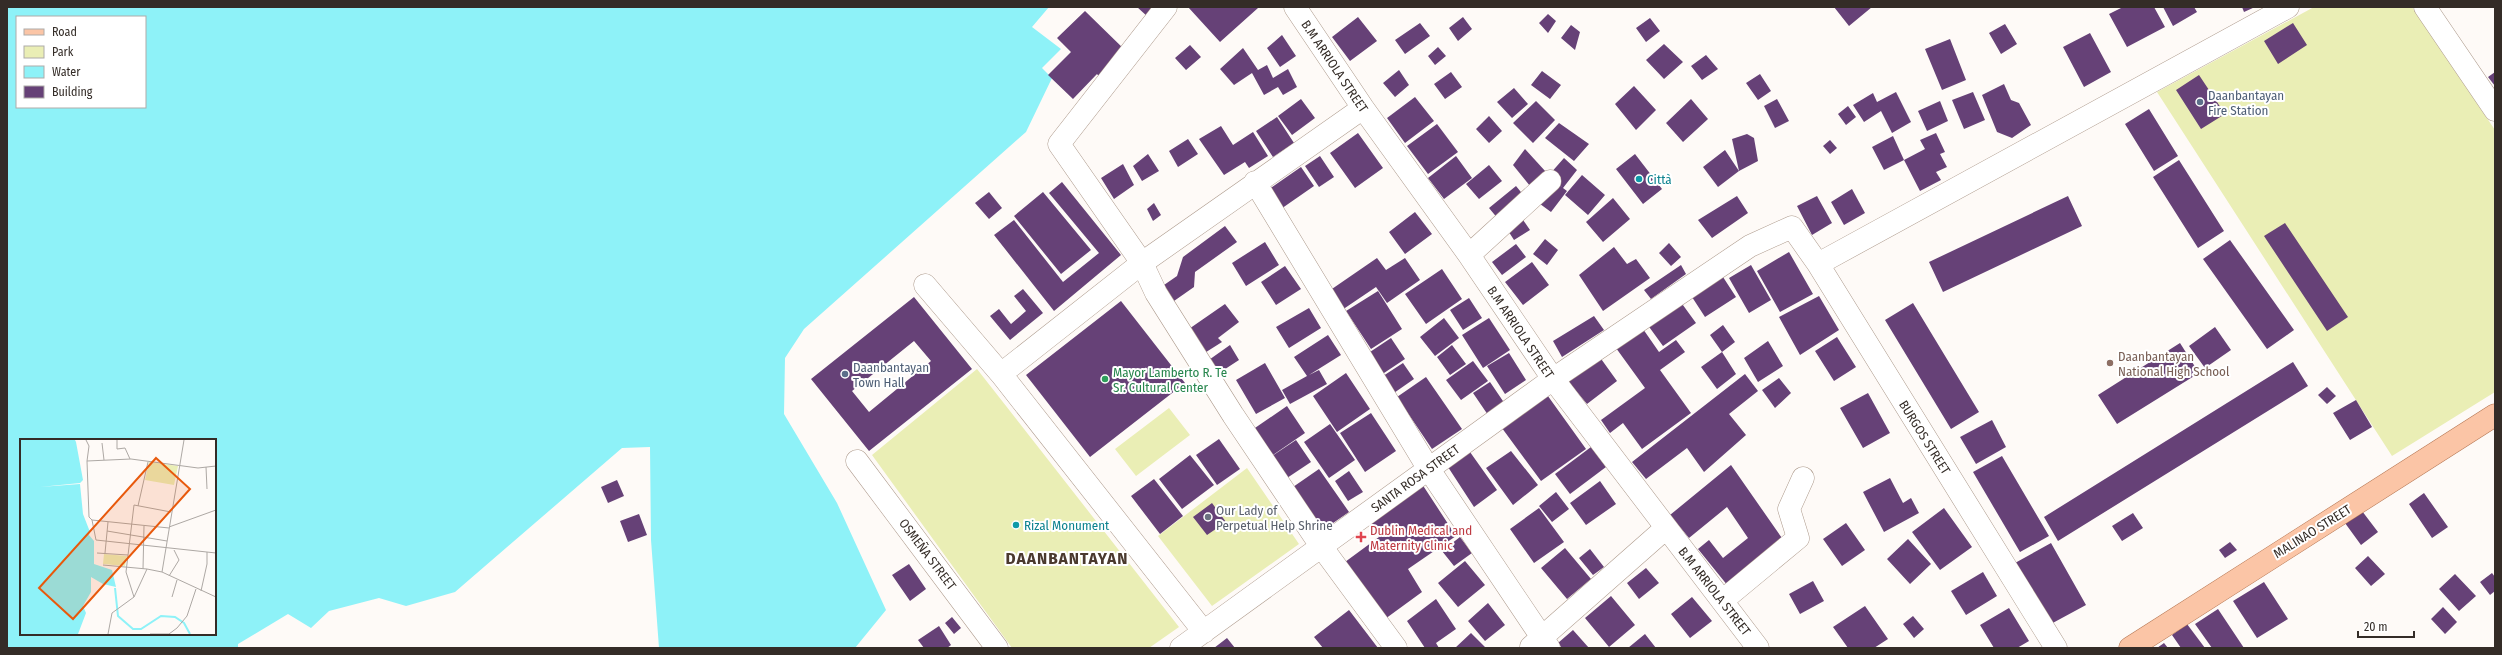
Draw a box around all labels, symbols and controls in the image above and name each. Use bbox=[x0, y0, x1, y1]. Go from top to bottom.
legend bbox=[16, 16, 146, 108]
street label: B.M ARRIOLA STREET bbox=[1298, 17, 1371, 115]
text: Road bbox=[52, 25, 77, 39]
text: Park bbox=[52, 45, 74, 59]
text: Water bbox=[52, 65, 81, 79]
text: Building bbox=[52, 85, 93, 99]
place label: Daanbantayan Fire Station bbox=[2208, 88, 2284, 118]
marker: Daanbantayan Fire Station bbox=[2195, 97, 2205, 107]
place label: Città bbox=[1647, 172, 1672, 187]
marker: Città bbox=[1634, 174, 1644, 184]
street label: B.M ARRIOLA STREET bbox=[1484, 283, 1557, 381]
place label: Daanbantayan National High School bbox=[2118, 349, 2230, 379]
marker: Daanbantayan National High School bbox=[2105, 358, 2115, 368]
place label: Daanbantayan Town Hall bbox=[853, 360, 929, 390]
place label: Mayor Lamberto R. Te Sr. Cultural Center bbox=[1113, 365, 1227, 395]
marker: Daanbantayan Town Hall bbox=[840, 369, 850, 379]
marker: Mayor Lamberto R. Te Sr. Cultural Center bbox=[1100, 374, 1110, 384]
street label: BURGOS STREET bbox=[1896, 398, 1953, 477]
inset map bbox=[20, 439, 216, 635]
street label: SANTA ROSA STREET bbox=[1368, 441, 1462, 515]
street label: MALINAO STREET bbox=[2271, 502, 2354, 561]
place label: Our Lady of Perpetual Help Shrine bbox=[1216, 503, 1333, 533]
marker: Our Lady of Perpetual Help Shrine bbox=[1203, 512, 1213, 522]
street label: OSMEÑA STREET bbox=[896, 516, 959, 593]
place label: Rizal Monument bbox=[1024, 518, 1110, 533]
marker: Rizal Monument bbox=[1011, 520, 1021, 530]
place label: Dublin Medical and Maternity Clinic bbox=[1370, 523, 1472, 553]
marker: Dublin Medical and Maternity Clinic bbox=[1355, 531, 1367, 543]
street label: B.M ARRIOLA STREET bbox=[1675, 544, 1754, 638]
district label: DAANBANTAYAN bbox=[1006, 548, 1128, 569]
scale bar bbox=[2358, 613, 2414, 639]
text: 20 m bbox=[2364, 620, 2388, 634]

